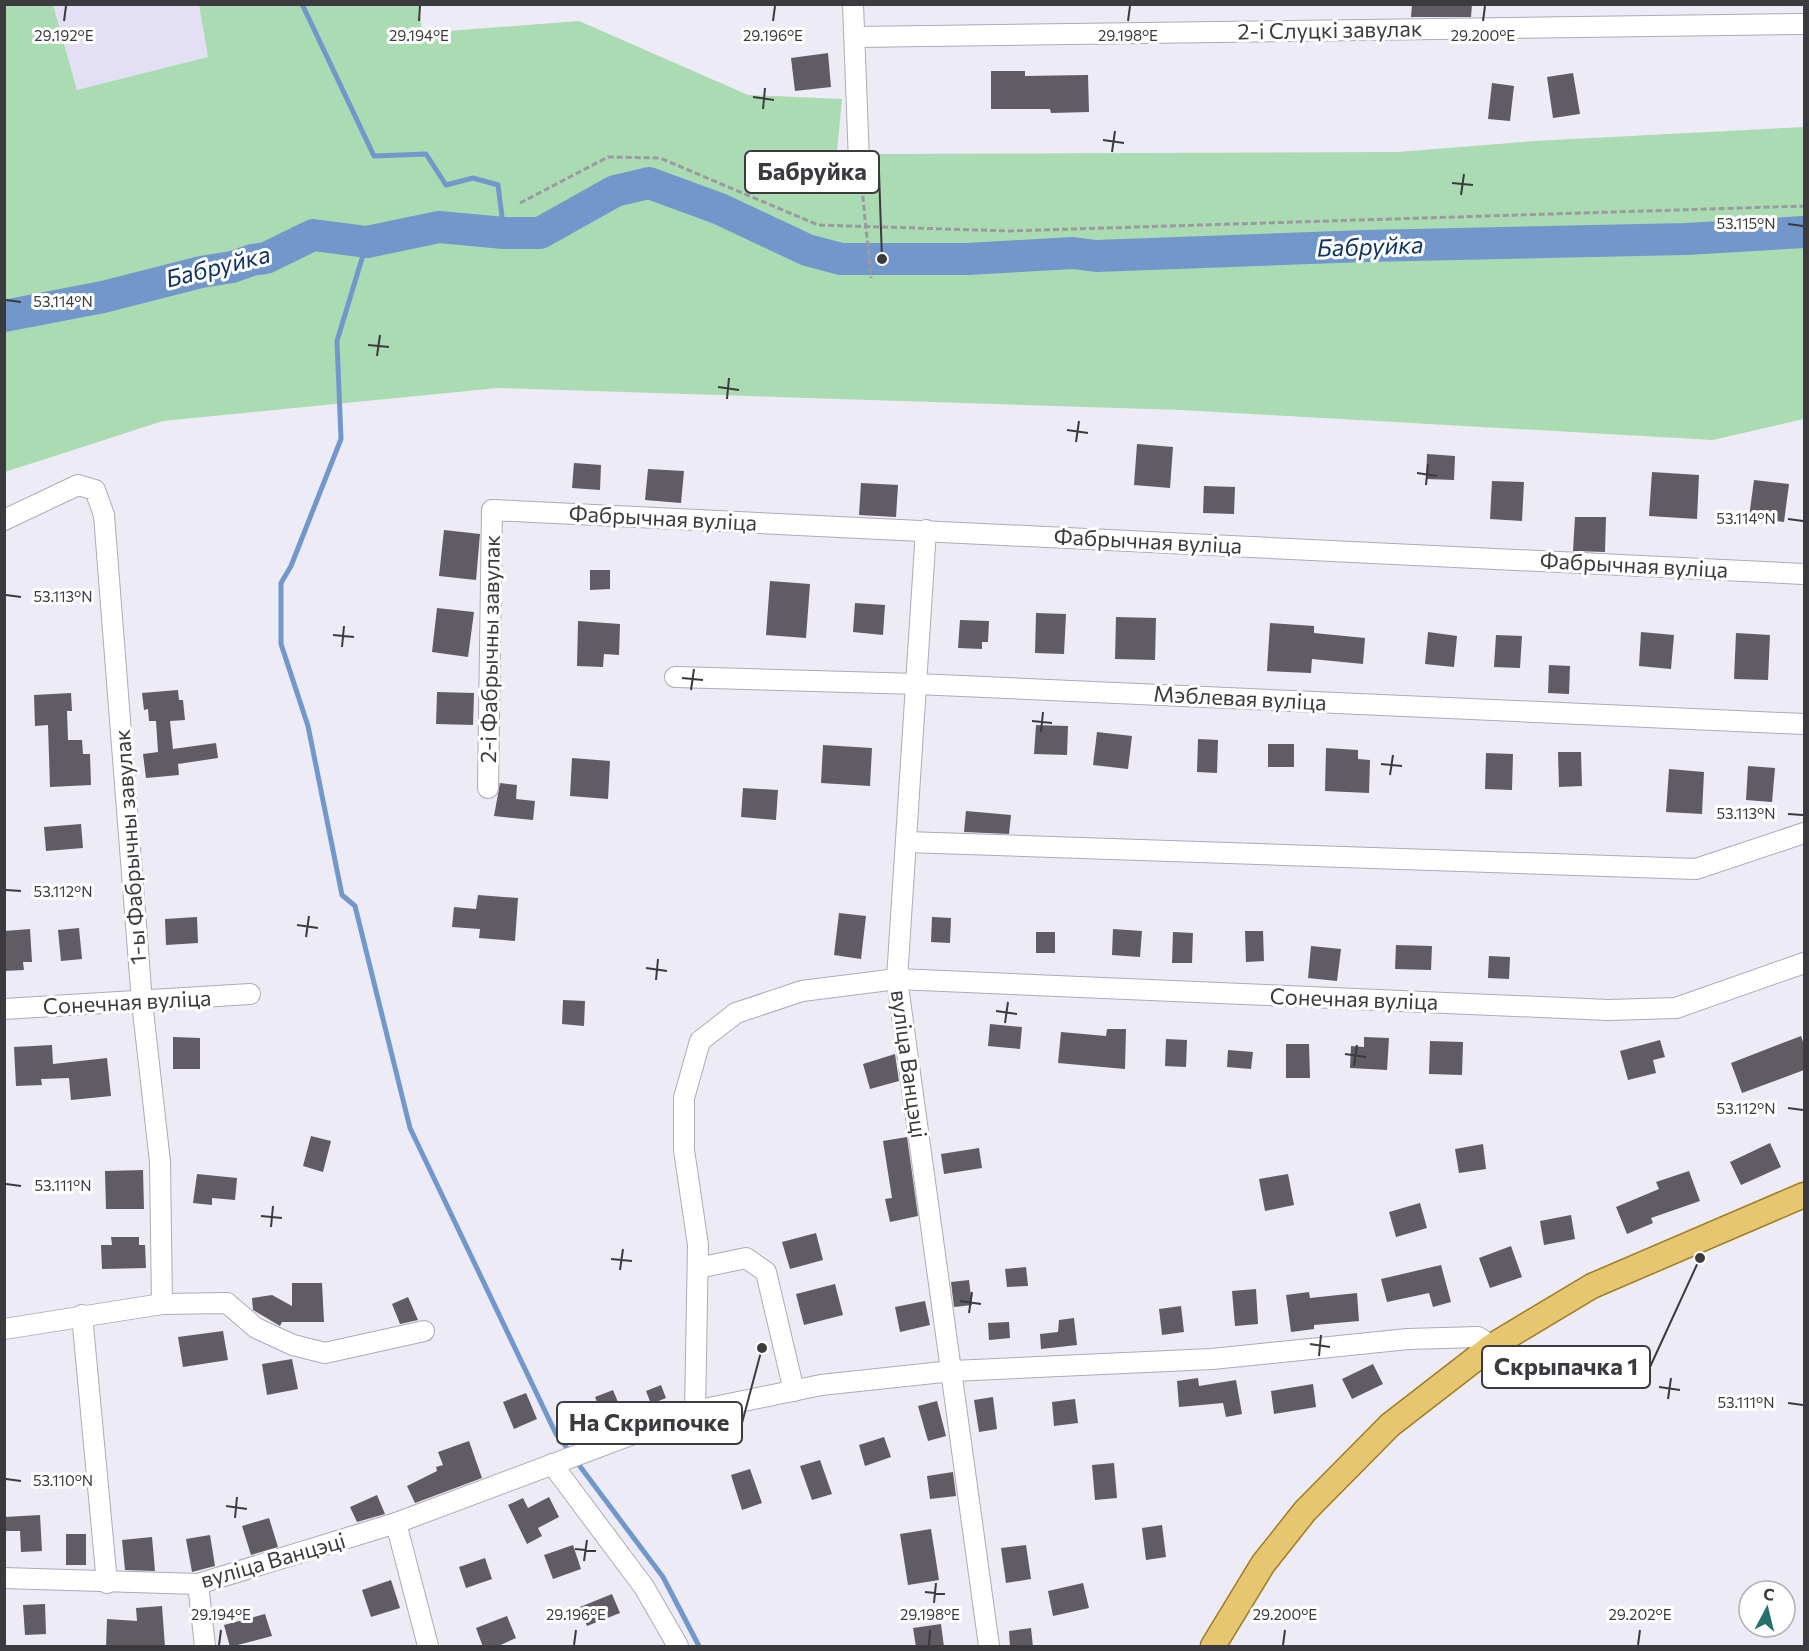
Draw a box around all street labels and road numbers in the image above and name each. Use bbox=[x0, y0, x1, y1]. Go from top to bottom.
street label: 2-і Слуцкі завулак bbox=[1237, 14, 1423, 45]
street label: Фабрычная вуліца bbox=[568, 499, 758, 536]
street label: Фабрычная вуліца bbox=[1053, 522, 1243, 559]
street label: 2-і Фабрычны завулак bbox=[474, 534, 505, 763]
street label: Фабрычная вуліца bbox=[1539, 546, 1729, 583]
street label: Мэблевая вуліца bbox=[1153, 679, 1327, 716]
street label: 1-ы Фабрычны завулак bbox=[108, 728, 151, 966]
street label: Сонечная вуліца bbox=[1269, 982, 1439, 1015]
street label: Сонечная вуліца bbox=[42, 984, 212, 1019]
street label: вуліца Ванцэці bbox=[886, 988, 933, 1140]
street label: вуліца Ванцэці bbox=[197, 1526, 348, 1593]

